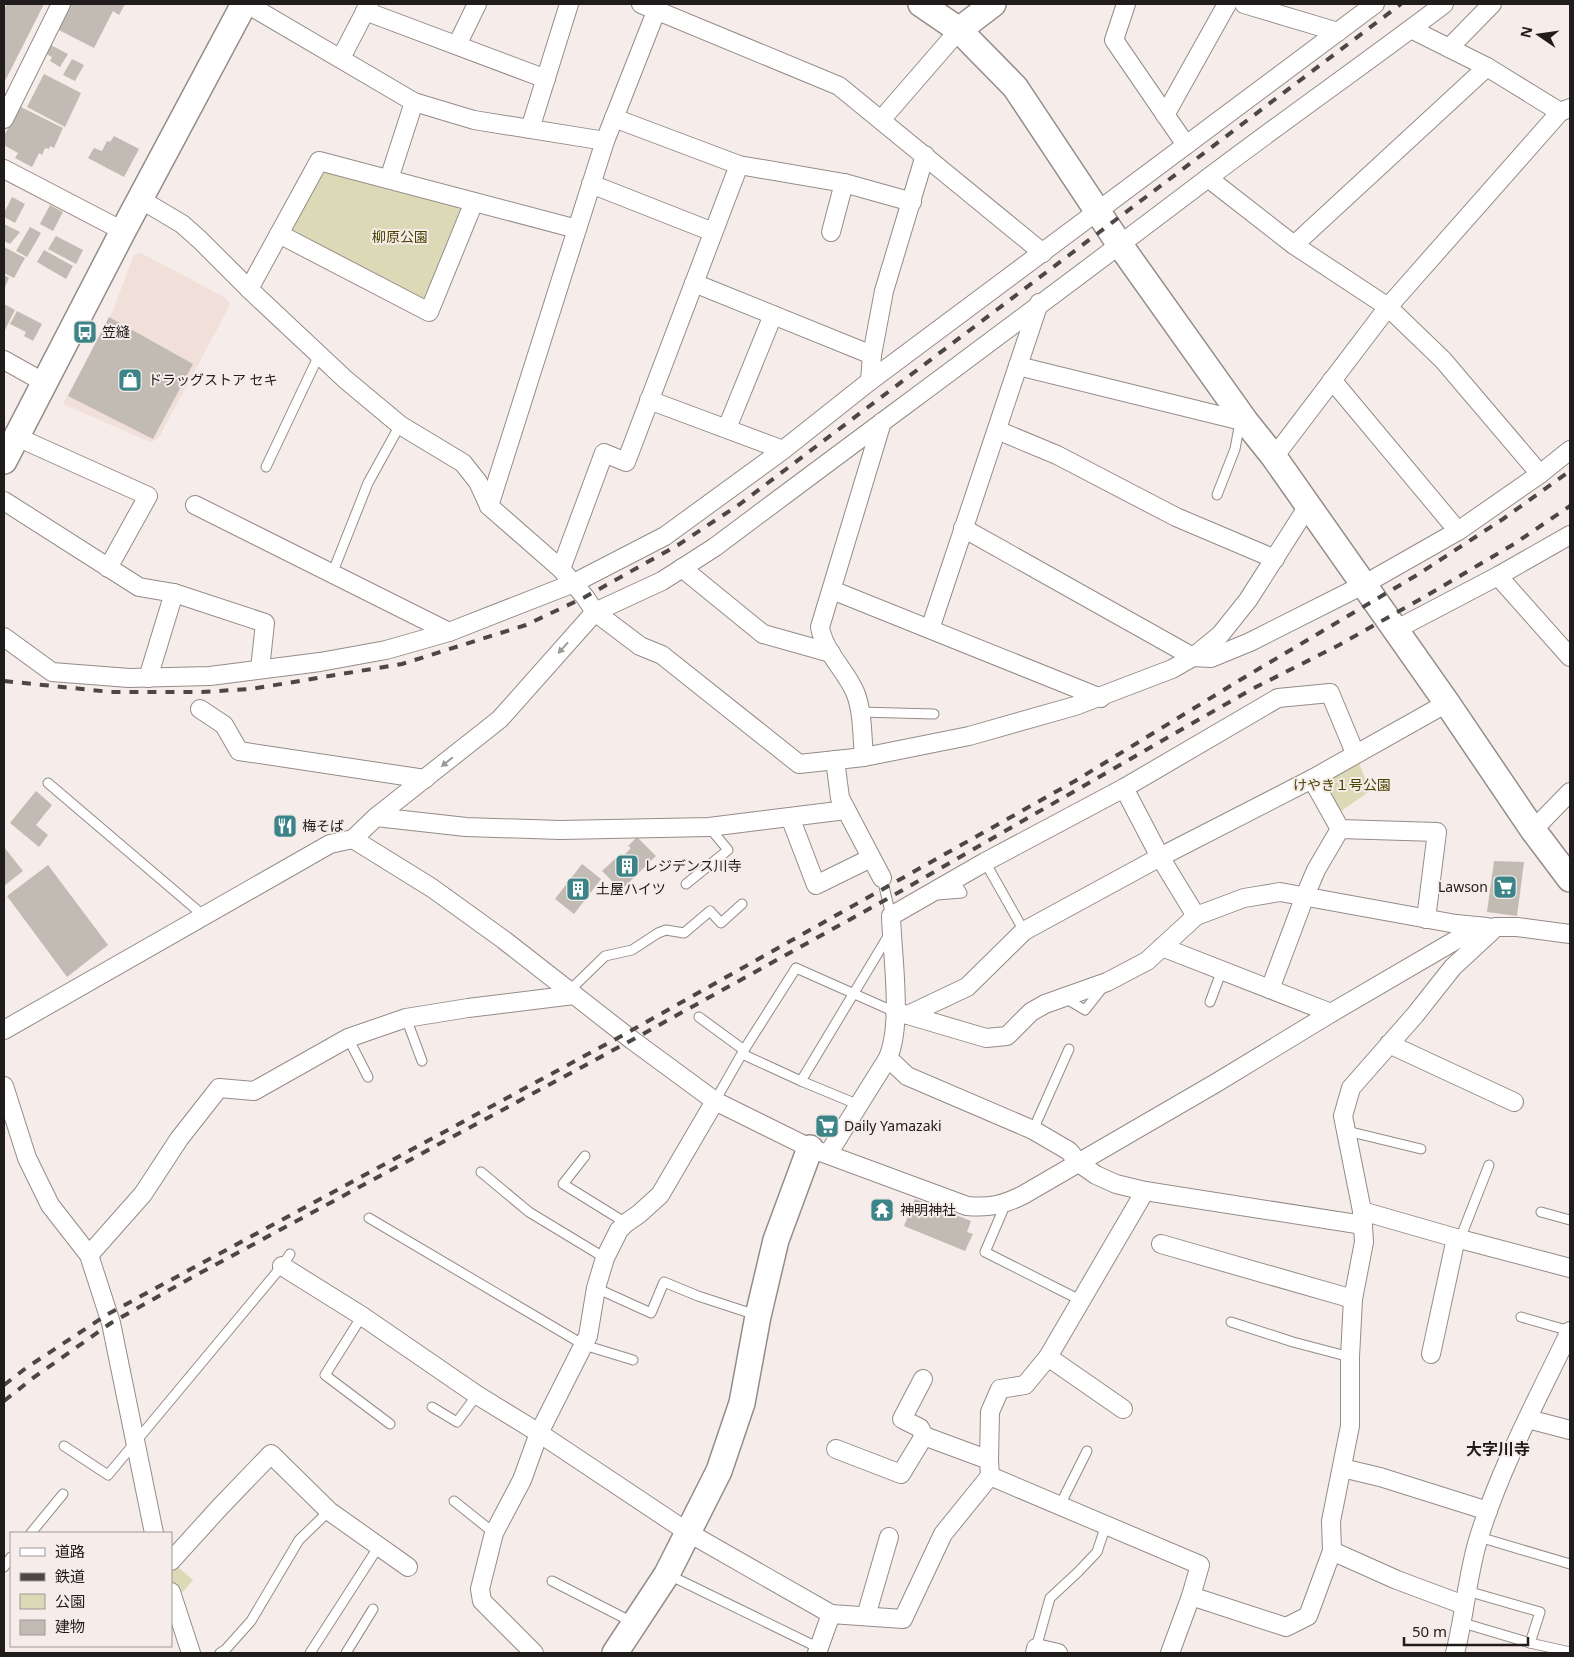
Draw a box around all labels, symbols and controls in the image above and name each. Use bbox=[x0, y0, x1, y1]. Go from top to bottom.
north arrow bbox=[1514, 10, 1564, 60]
text: N bbox=[1515, 24, 1536, 40]
park label: 柳原公園 bbox=[372, 227, 428, 246]
bus stop icon: 笠縫 bbox=[72, 319, 98, 345]
place label: 笠縫 bbox=[102, 322, 130, 341]
shop icon: ドラッグストア セキ bbox=[117, 367, 143, 393]
place label: ドラッグストア セキ bbox=[148, 370, 278, 389]
one-way arrow bbox=[557, 642, 568, 655]
one-way arrow bbox=[441, 756, 454, 767]
park label: けやき１号公園 bbox=[1293, 775, 1391, 794]
restaurant icon: 梅そば bbox=[272, 813, 298, 839]
place label: 梅そば bbox=[302, 816, 344, 835]
building icon: レジデンス川寺 bbox=[614, 853, 640, 879]
place label: レジデンス川寺 bbox=[644, 856, 742, 875]
supermarket icon: Lawson bbox=[1492, 874, 1518, 900]
building icon: 土屋ハイツ bbox=[565, 876, 591, 902]
place label: Lawson bbox=[1438, 877, 1488, 896]
place label: 土屋ハイツ bbox=[596, 879, 666, 898]
supermarket icon: Daily Yamazaki bbox=[814, 1113, 840, 1139]
place label: Daily Yamazaki bbox=[844, 1116, 942, 1135]
temple icon: 神明神社 bbox=[869, 1197, 895, 1223]
place label: 神明神社 bbox=[900, 1200, 956, 1219]
district label: 大字川寺 bbox=[1466, 1438, 1530, 1460]
legend bbox=[10, 1532, 172, 1647]
text: 道路 bbox=[55, 1541, 85, 1561]
text: 鉄道 bbox=[55, 1566, 85, 1586]
text: 公園 bbox=[55, 1591, 85, 1611]
scale bar bbox=[1404, 1614, 1528, 1646]
text: 建物 bbox=[55, 1616, 85, 1636]
text: 50 m bbox=[1412, 1621, 1447, 1641]

